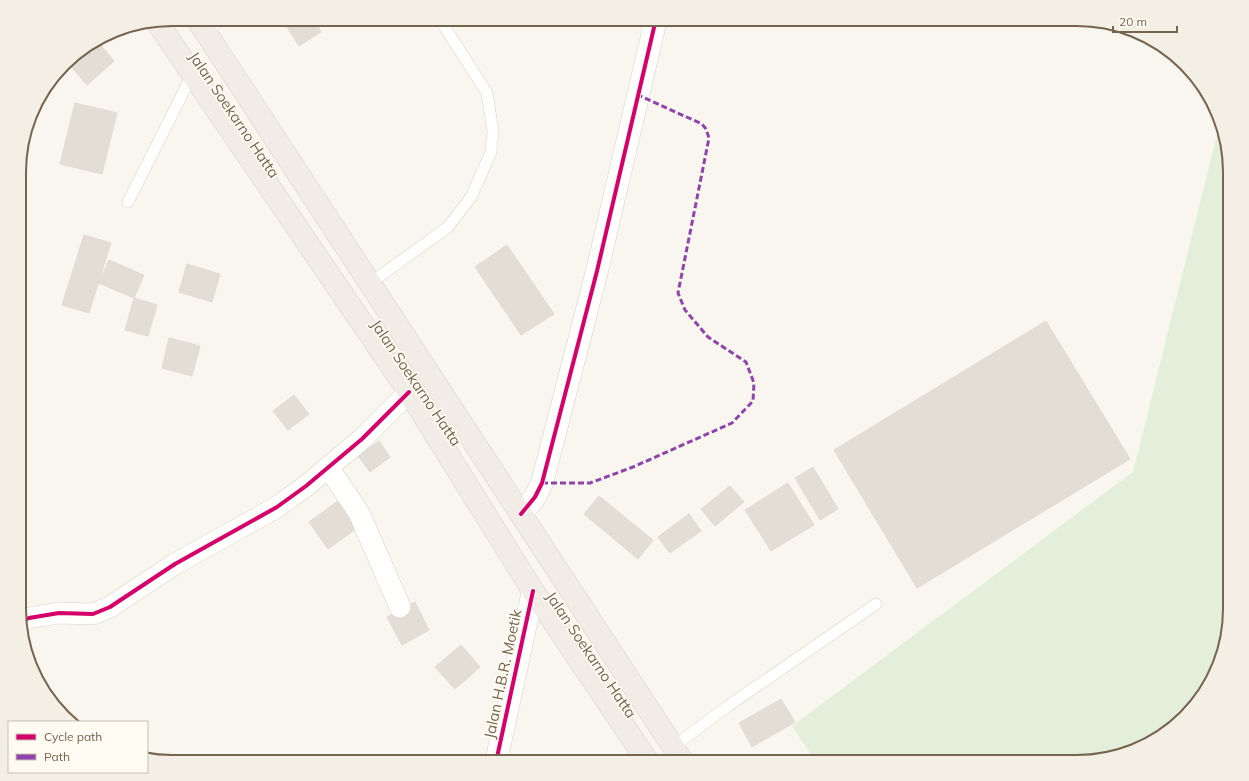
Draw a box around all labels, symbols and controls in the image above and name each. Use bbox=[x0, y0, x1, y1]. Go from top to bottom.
scale bar bbox=[1113, 8, 1177, 34]
text: 20 m bbox=[1119, 14, 1147, 29]
street label: Jalan Soekarno Hatta bbox=[185, 48, 284, 182]
street label: Jalan Soekarno Hatta bbox=[367, 316, 466, 450]
street label: Jalan Soekarno Hatta bbox=[542, 588, 641, 722]
street label: Jalan H.B.R. Moetik bbox=[480, 607, 526, 740]
legend bbox=[8, 721, 148, 773]
text: Cycle path bbox=[44, 729, 102, 744]
text: Path bbox=[44, 749, 70, 764]

